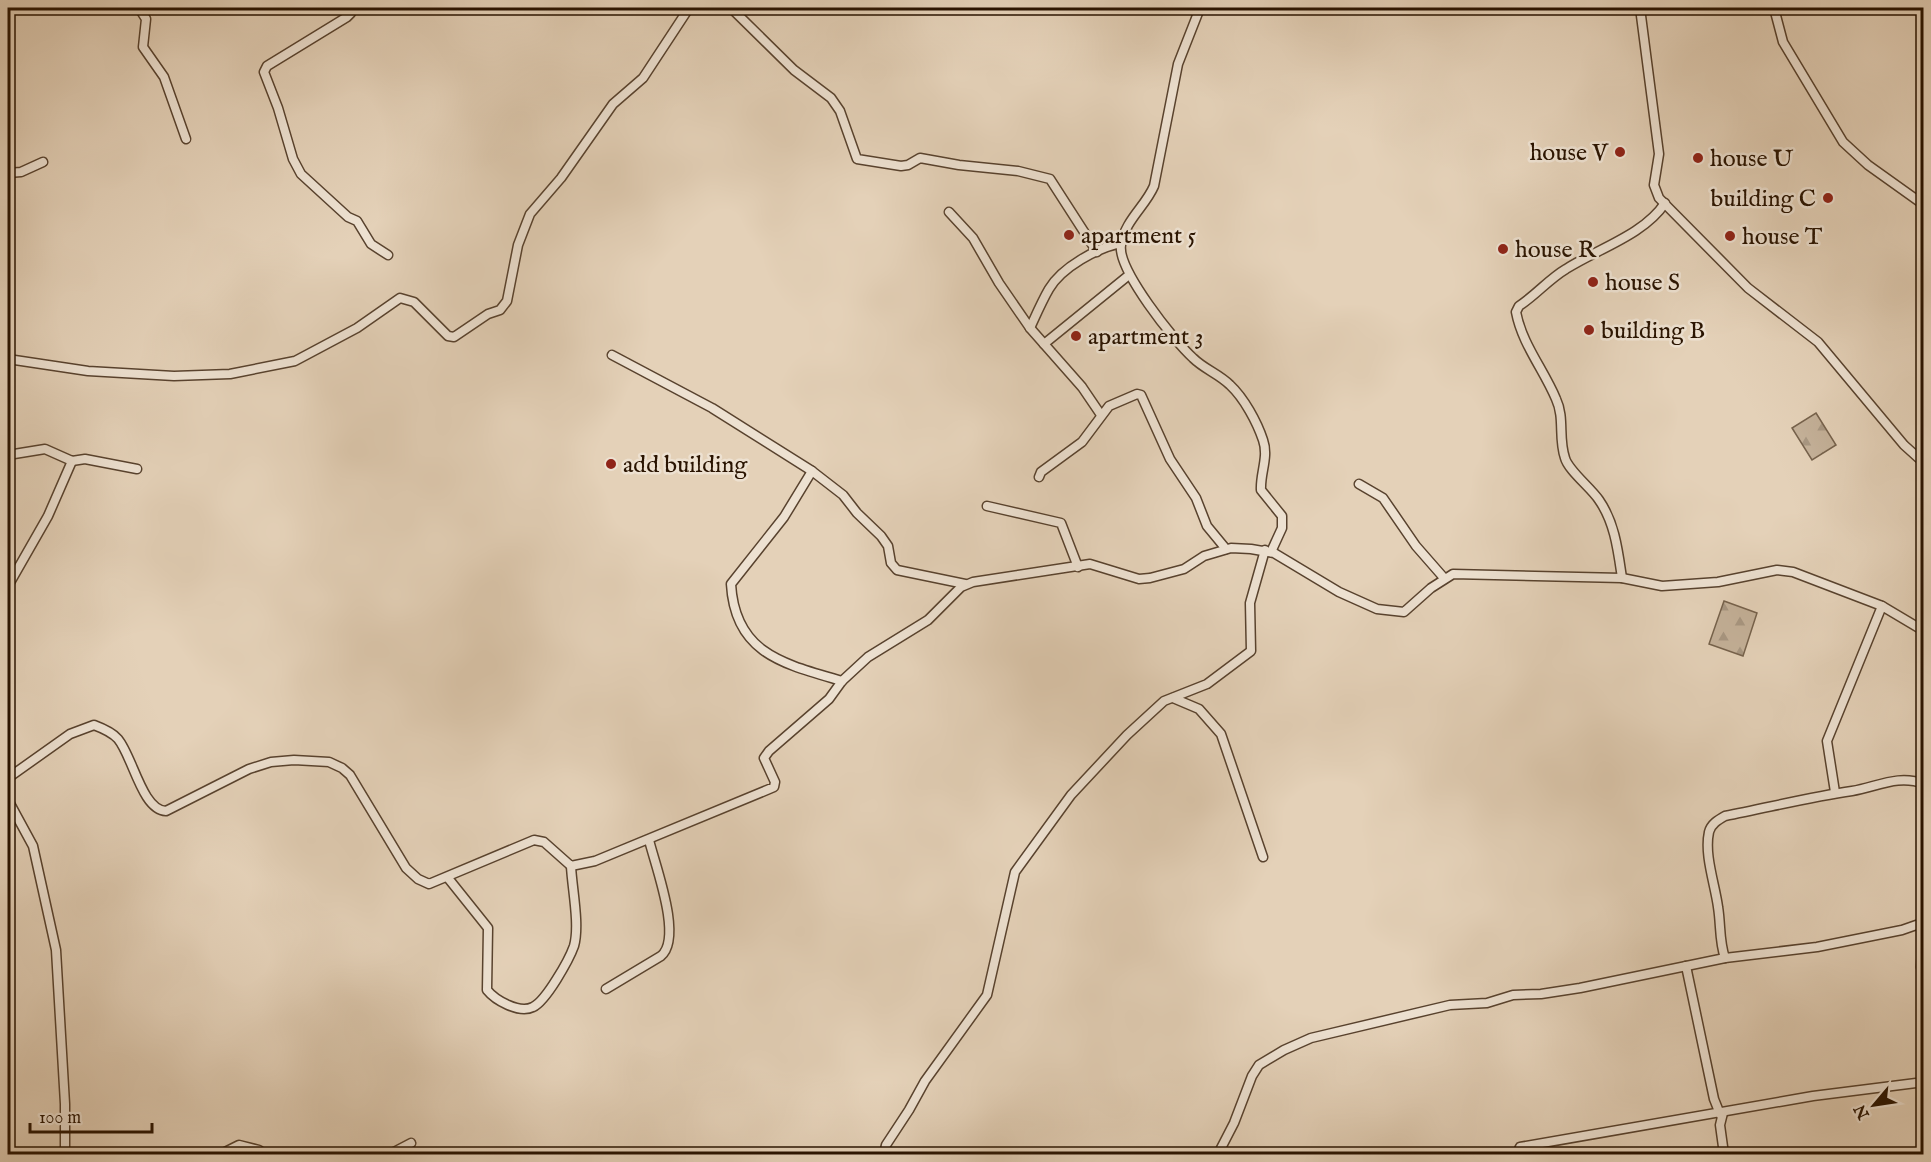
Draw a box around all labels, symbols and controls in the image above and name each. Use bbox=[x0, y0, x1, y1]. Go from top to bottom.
place label: house V bbox=[1530, 138, 1609, 169]
place label: house U bbox=[1710, 144, 1794, 175]
marker: house V bbox=[1613, 145, 1627, 159]
marker: house U bbox=[1691, 151, 1705, 165]
place label: building C bbox=[1711, 184, 1816, 215]
marker: building C bbox=[1821, 191, 1835, 205]
place label: apartment 5 bbox=[1081, 221, 1196, 252]
place label: house T bbox=[1742, 222, 1823, 253]
marker: apartment 5 bbox=[1062, 228, 1076, 242]
marker: house T bbox=[1723, 229, 1737, 243]
place label: house R bbox=[1515, 235, 1597, 266]
marker: house R bbox=[1496, 242, 1510, 256]
place label: house S bbox=[1605, 268, 1680, 299]
marker: house S bbox=[1586, 275, 1600, 289]
place label: building B bbox=[1601, 316, 1705, 347]
place label: apartment 3 bbox=[1088, 322, 1203, 353]
marker: building B bbox=[1582, 323, 1596, 337]
marker: apartment 3 bbox=[1069, 329, 1083, 343]
place label: add building bbox=[623, 450, 748, 481]
marker: add building bbox=[604, 457, 618, 471]
north arrow bbox=[1844, 1075, 1904, 1135]
scale bar bbox=[30, 1096, 152, 1134]
text: N bbox=[1850, 1100, 1875, 1123]
text: 100 m bbox=[39, 1107, 81, 1130]

